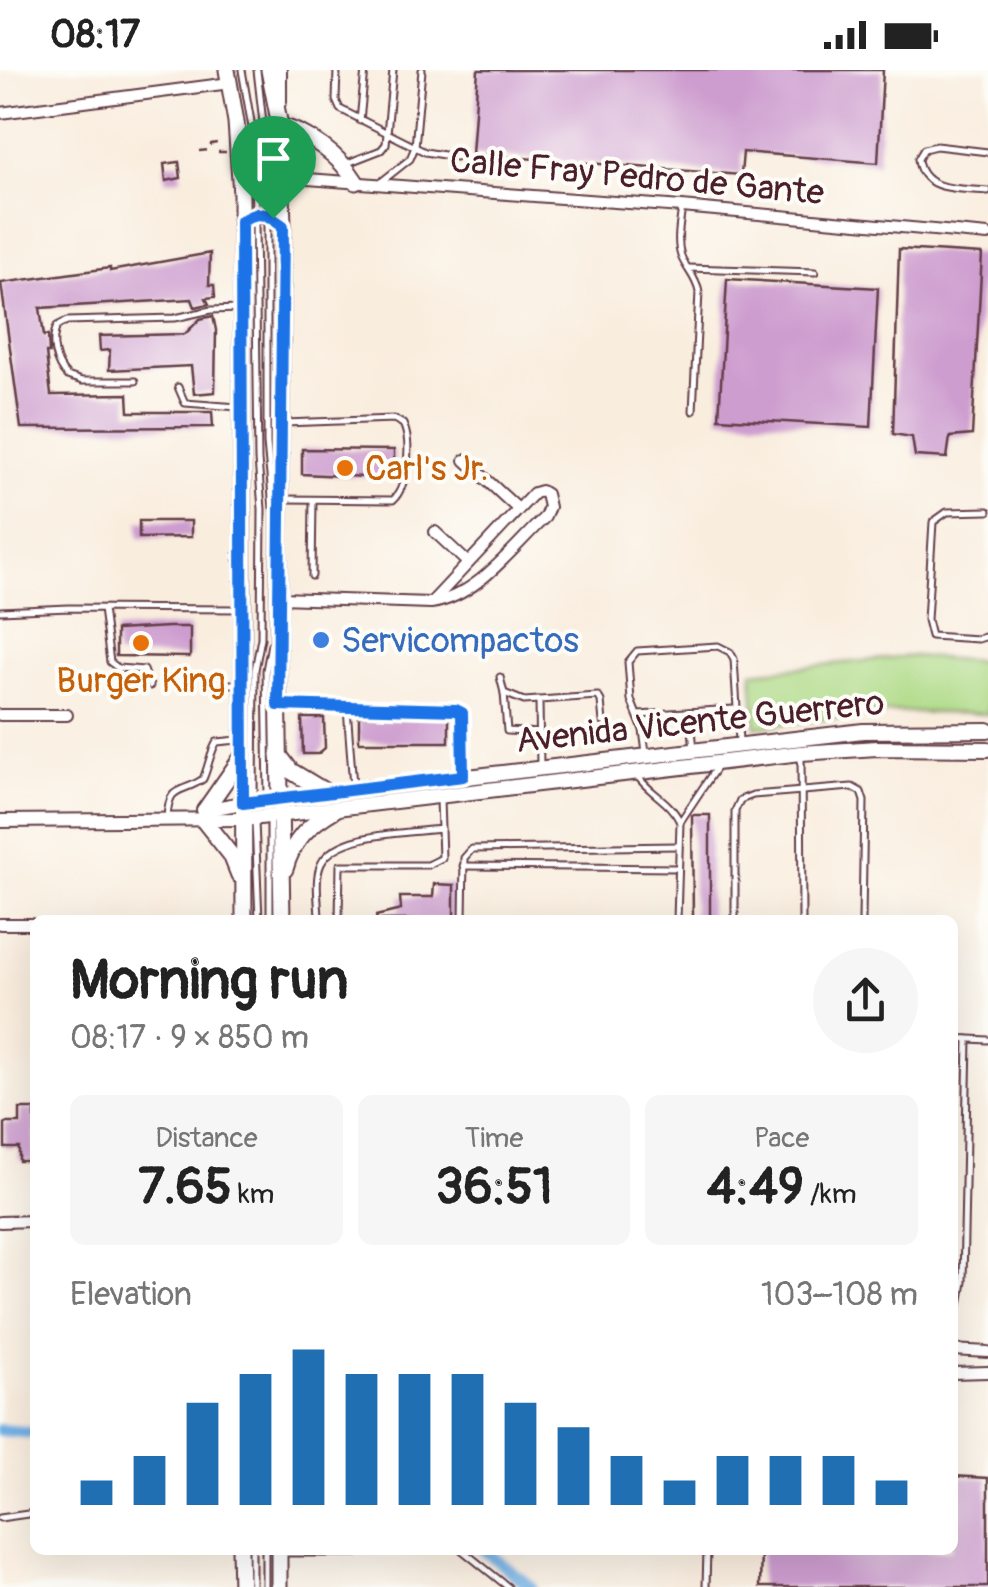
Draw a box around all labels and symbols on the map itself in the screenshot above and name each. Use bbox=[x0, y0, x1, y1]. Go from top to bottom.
pin bbox=[231, 116, 316, 219]
street label: Calle Fray Pedro de Gante bbox=[448, 139, 826, 215]
place label: Carl's Jr. bbox=[365, 447, 489, 491]
marker: Carl's Jr. bbox=[334, 457, 356, 479]
place label: Servicompactos bbox=[341, 619, 579, 663]
marker: Servicompactos bbox=[310, 629, 332, 651]
marker: Burger King bbox=[130, 632, 152, 654]
place label: Burger King bbox=[56, 659, 226, 703]
street label: Avenida Vicente Guerrero bbox=[514, 681, 886, 763]

